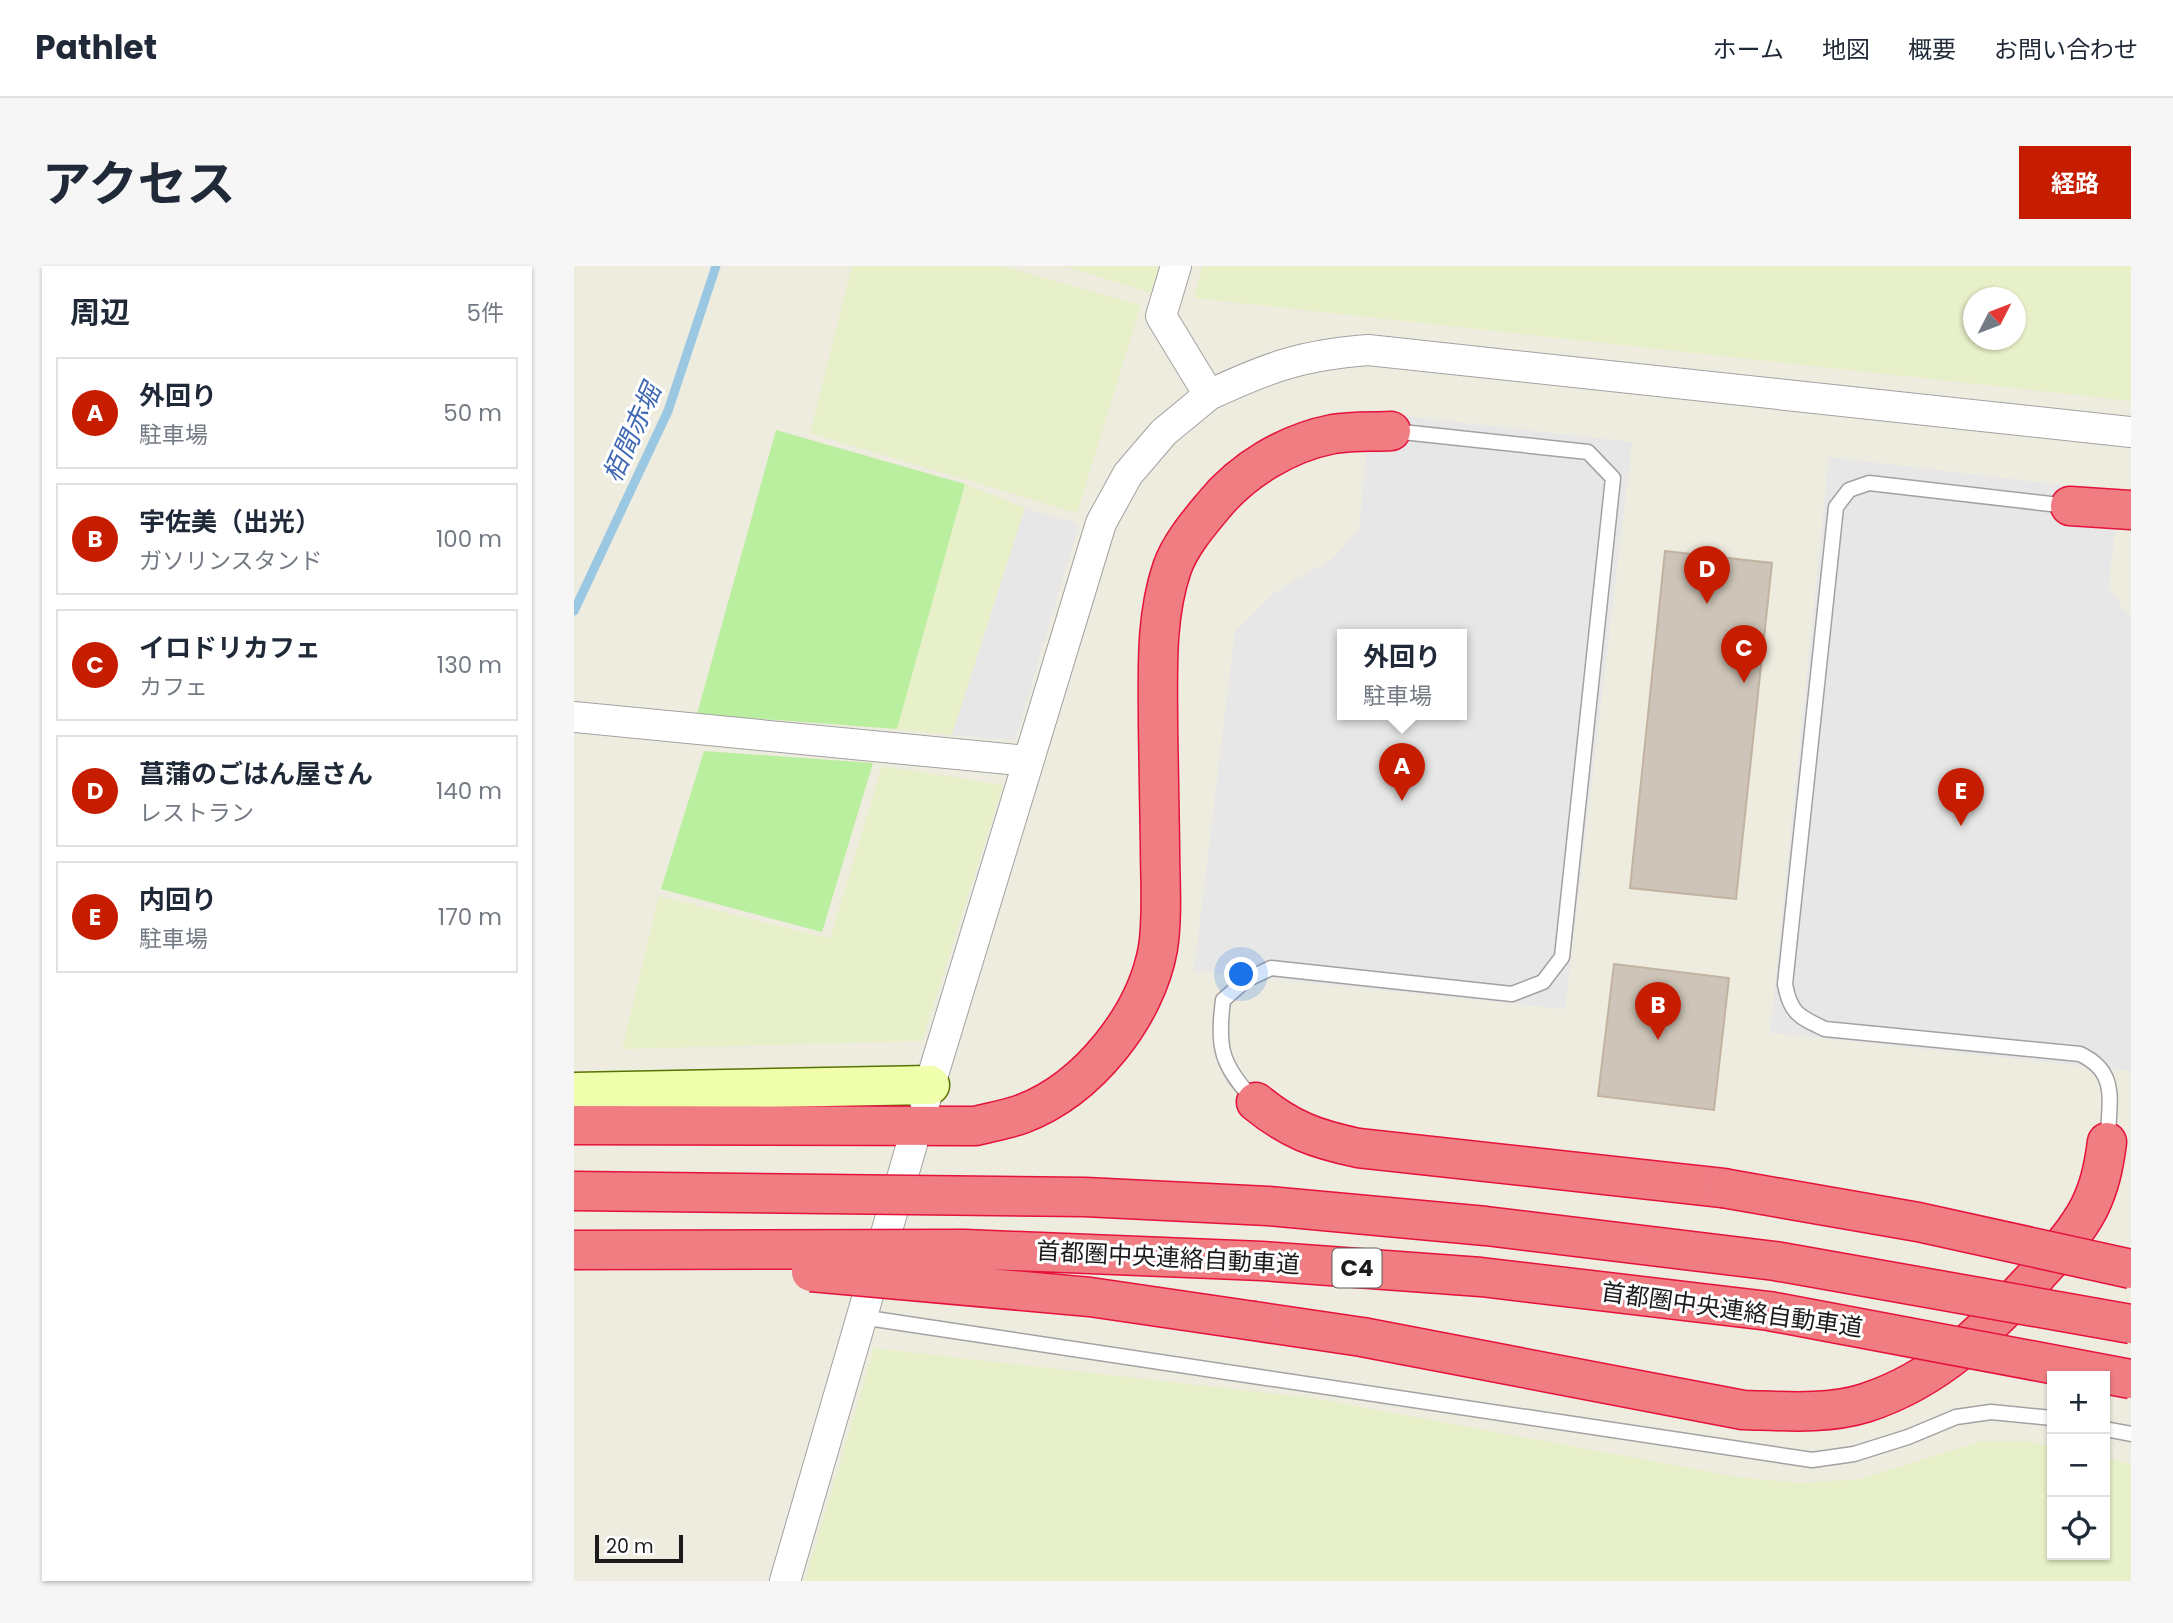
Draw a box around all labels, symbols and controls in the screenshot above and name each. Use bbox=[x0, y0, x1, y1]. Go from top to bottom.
text: Pathlet bbox=[35, 24, 157, 71]
text: ホーム bbox=[1713, 33, 1784, 66]
text: 地図 bbox=[1822, 33, 1870, 66]
text: 概要 bbox=[1908, 33, 1956, 66]
text: お問い合わせ bbox=[1994, 33, 2138, 66]
button: 経路 bbox=[2019, 146, 2131, 219]
text: アクセス bbox=[42, 150, 236, 218]
north arrow bbox=[1963, 287, 2026, 350]
text: 周辺 bbox=[70, 291, 130, 334]
text: 5件 bbox=[467, 297, 504, 329]
water label: 栢間赤堀 bbox=[594, 375, 671, 488]
text: 外回り bbox=[139, 378, 217, 414]
text: A bbox=[87, 397, 103, 429]
text: 50 m bbox=[443, 397, 502, 429]
text: 駐車場 bbox=[139, 419, 208, 451]
text: 宇佐美（出光） bbox=[139, 504, 321, 540]
text: B bbox=[87, 523, 103, 555]
text: 100 m bbox=[436, 523, 502, 555]
text: ガソリンスタンド bbox=[139, 545, 323, 577]
pin: D bbox=[1684, 546, 1730, 604]
pin: C bbox=[1721, 625, 1767, 683]
popup bbox=[1337, 629, 1467, 720]
text: イロドリカフェ bbox=[139, 630, 321, 666]
text: 外回り bbox=[1363, 639, 1441, 675]
text: C bbox=[86, 649, 104, 681]
text: 130 m bbox=[437, 649, 502, 681]
text: カフェ bbox=[139, 671, 208, 703]
text: 駐車場 bbox=[1363, 680, 1432, 712]
pin: A bbox=[1379, 743, 1425, 801]
text: 菖蒲のごはん屋さん bbox=[139, 756, 373, 792]
pin: E bbox=[1938, 768, 1984, 826]
text: D bbox=[87, 775, 103, 807]
text: 140 m bbox=[436, 775, 502, 807]
text: レストラン bbox=[139, 797, 254, 829]
text: 内回り bbox=[139, 882, 217, 918]
text: E bbox=[89, 901, 101, 933]
text: 170 m bbox=[438, 901, 502, 933]
text: 駐車場 bbox=[139, 923, 208, 955]
your location bbox=[1224, 957, 1258, 991]
pin: B bbox=[1635, 982, 1681, 1040]
street label: 首都圏中央連絡自動車道 bbox=[1035, 1234, 1301, 1281]
road number: C4 bbox=[1332, 1248, 1382, 1287]
street label: 首都圏中央連絡自動車道 bbox=[1599, 1275, 1865, 1344]
map controls bbox=[2047, 1371, 2110, 1560]
button: + bbox=[2047, 1371, 2110, 1434]
button: − bbox=[2047, 1434, 2110, 1497]
button: locate bbox=[2047, 1497, 2110, 1560]
scale bar bbox=[595, 1532, 682, 1564]
text: 20 m bbox=[606, 1533, 654, 1560]

